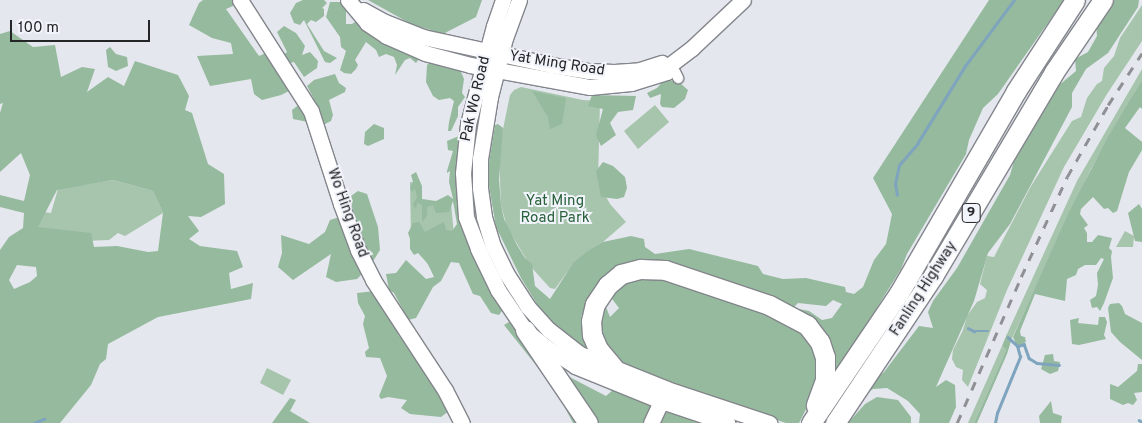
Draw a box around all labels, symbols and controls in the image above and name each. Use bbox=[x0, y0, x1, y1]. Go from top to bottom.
scale bar bbox=[12, 10, 152, 42]
text: 100 m bbox=[18, 19, 59, 38]
street label: Yat Ming Road bbox=[508, 48, 606, 80]
street label: Pak Wo Road bbox=[457, 54, 495, 144]
street label: Wo Hing Road bbox=[322, 166, 372, 260]
park label: Yat Ming Road Park bbox=[520, 192, 590, 227]
road number: 9 bbox=[961, 202, 981, 224]
street label: Fanling Highway bbox=[887, 238, 961, 340]

